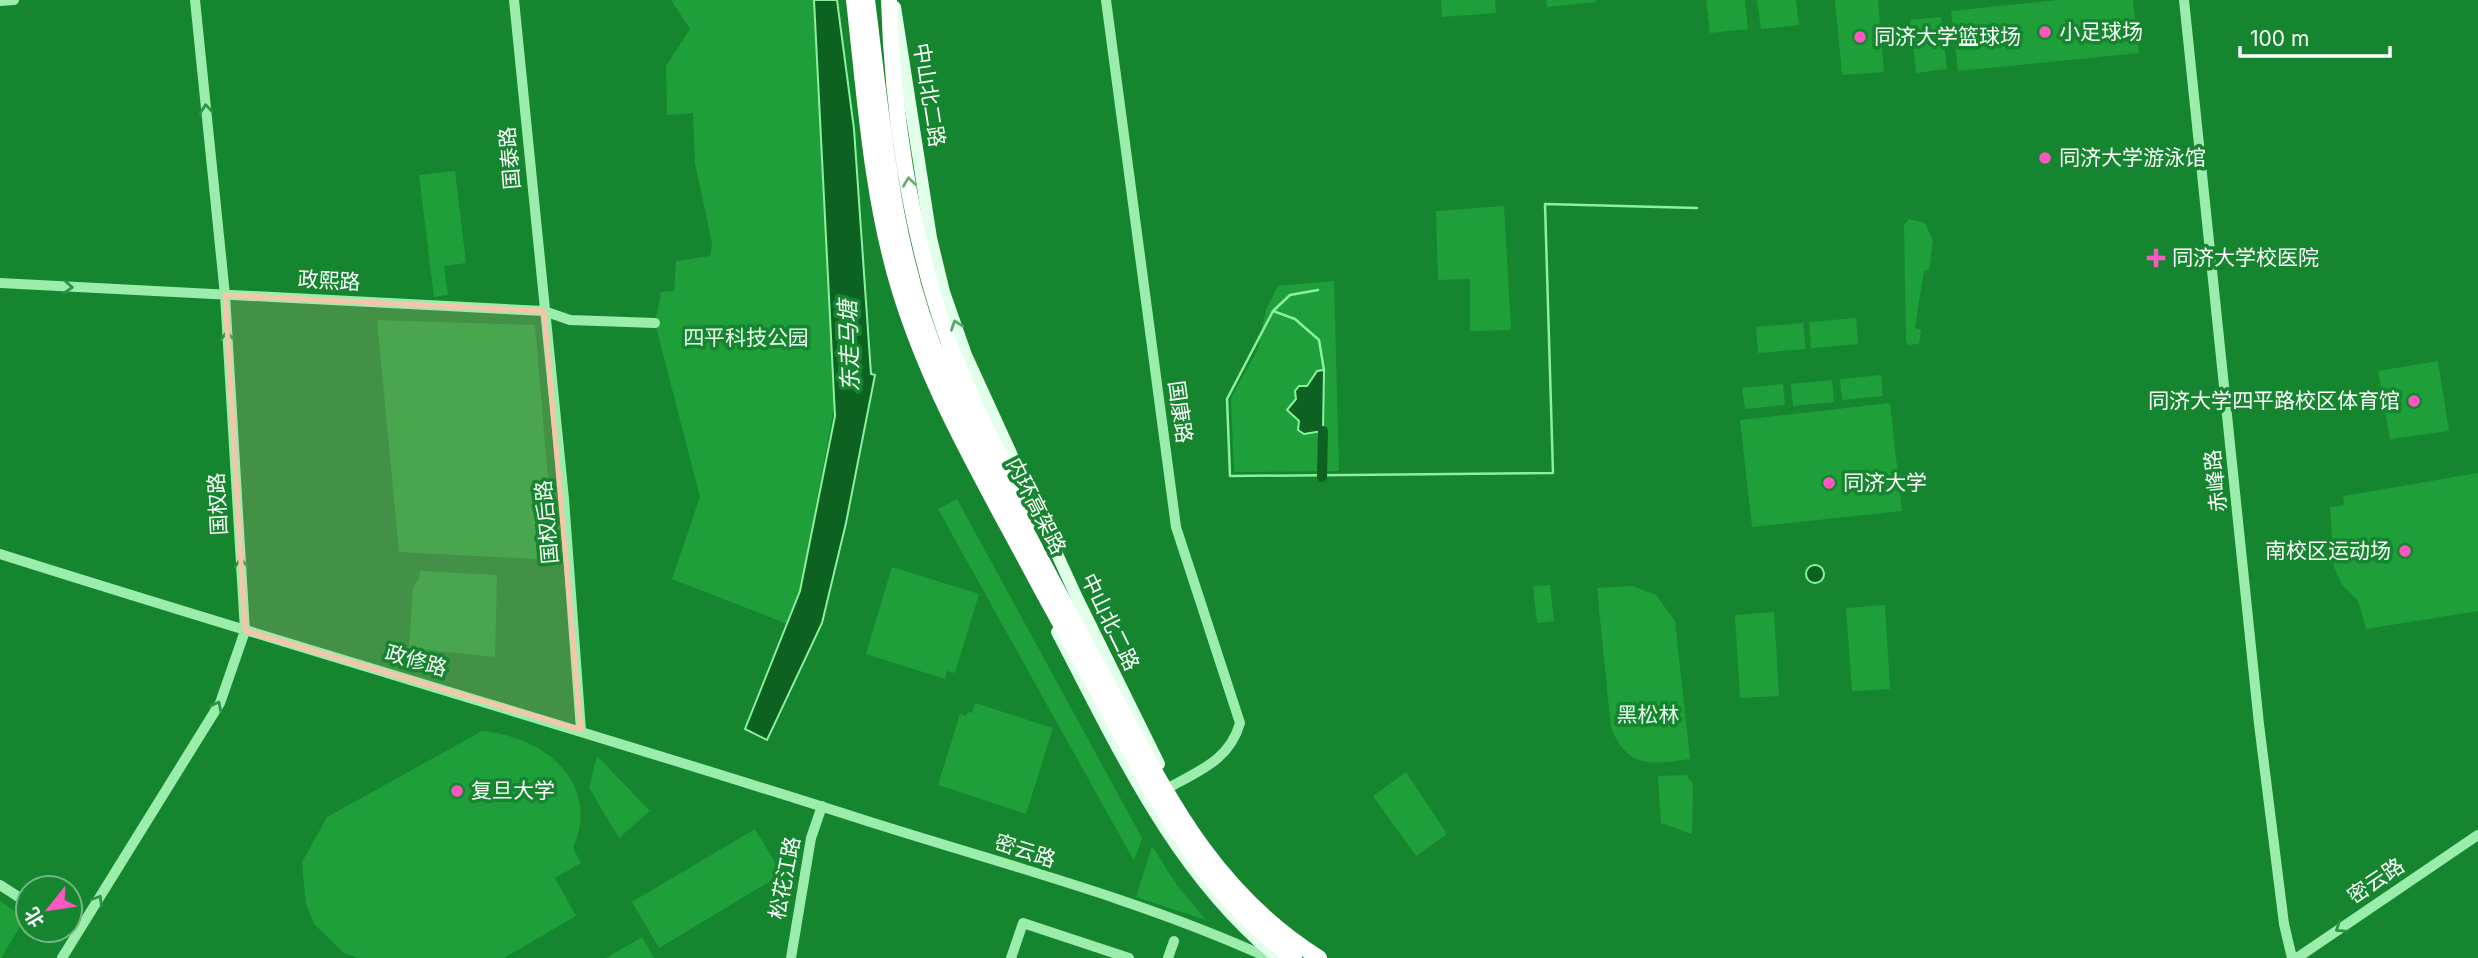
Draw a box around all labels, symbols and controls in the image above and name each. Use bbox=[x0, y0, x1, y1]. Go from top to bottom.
scale bar bbox=[2240, 14, 2390, 58]
place label: 小足球场 bbox=[2059, 19, 2143, 44]
place label: 同济大学篮球场 bbox=[1874, 24, 2021, 49]
marker: 小足球场 bbox=[2037, 24, 2053, 40]
text: 100 m bbox=[2250, 26, 2309, 51]
marker: 同济大学篮球场 bbox=[1852, 29, 1868, 45]
street label: 中山北二路 bbox=[909, 41, 950, 149]
one-way arrow bbox=[198, 104, 213, 115]
street label: 国泰路 bbox=[494, 126, 525, 191]
place label: 同济大学游泳馆 bbox=[2059, 145, 2206, 170]
marker: 同济大学游泳馆 bbox=[2037, 150, 2053, 166]
one-way arrow bbox=[902, 176, 917, 188]
place label: 同济大学校医院 bbox=[2172, 245, 2319, 270]
marker: 同济大学校医院 bbox=[2146, 248, 2166, 268]
street label: 政熙路 bbox=[297, 266, 361, 295]
one-way arrow bbox=[63, 279, 74, 294]
water label: 东走马塘 bbox=[833, 296, 865, 392]
one-way arrow bbox=[950, 319, 964, 332]
park label: 四平科技公园 bbox=[683, 325, 809, 350]
one-way arrow bbox=[220, 330, 235, 341]
street label: 国康路 bbox=[1164, 379, 1197, 445]
place label: 同济大学四平路校区体育馆 bbox=[2148, 388, 2400, 413]
marker: 同济大学四平路校区体育馆 bbox=[2406, 393, 2422, 409]
street label: 赤峰路 bbox=[2200, 448, 2231, 514]
street label: 内环高架路 bbox=[1001, 453, 1071, 558]
place label: 同济大学 bbox=[1843, 470, 1927, 495]
street label: 国权路 bbox=[203, 472, 232, 536]
marker: 同济大学 bbox=[1821, 475, 1837, 491]
street label: 国权后路 bbox=[530, 479, 563, 565]
place label: 南校区运动场 bbox=[2265, 538, 2391, 563]
marker: 南校区运动场 bbox=[2397, 543, 2413, 559]
one-way arrow bbox=[233, 557, 248, 568]
street label: 中山北二路 bbox=[1076, 569, 1145, 674]
street label: 政修路 bbox=[382, 640, 450, 681]
one-way arrow bbox=[209, 701, 222, 713]
park label: 黑松林 bbox=[1617, 702, 1680, 727]
place label: 复旦大学 bbox=[471, 778, 555, 803]
marker: 复旦大学 bbox=[449, 783, 465, 799]
street label: 密云路 bbox=[991, 829, 1059, 872]
street label: 松花江路 bbox=[764, 834, 805, 922]
street label: 密云路 bbox=[2343, 853, 2409, 909]
north arrow bbox=[14, 874, 84, 944]
one-way arrow bbox=[90, 895, 103, 908]
text: 北 bbox=[20, 903, 49, 931]
one-way arrow bbox=[2335, 920, 2348, 932]

